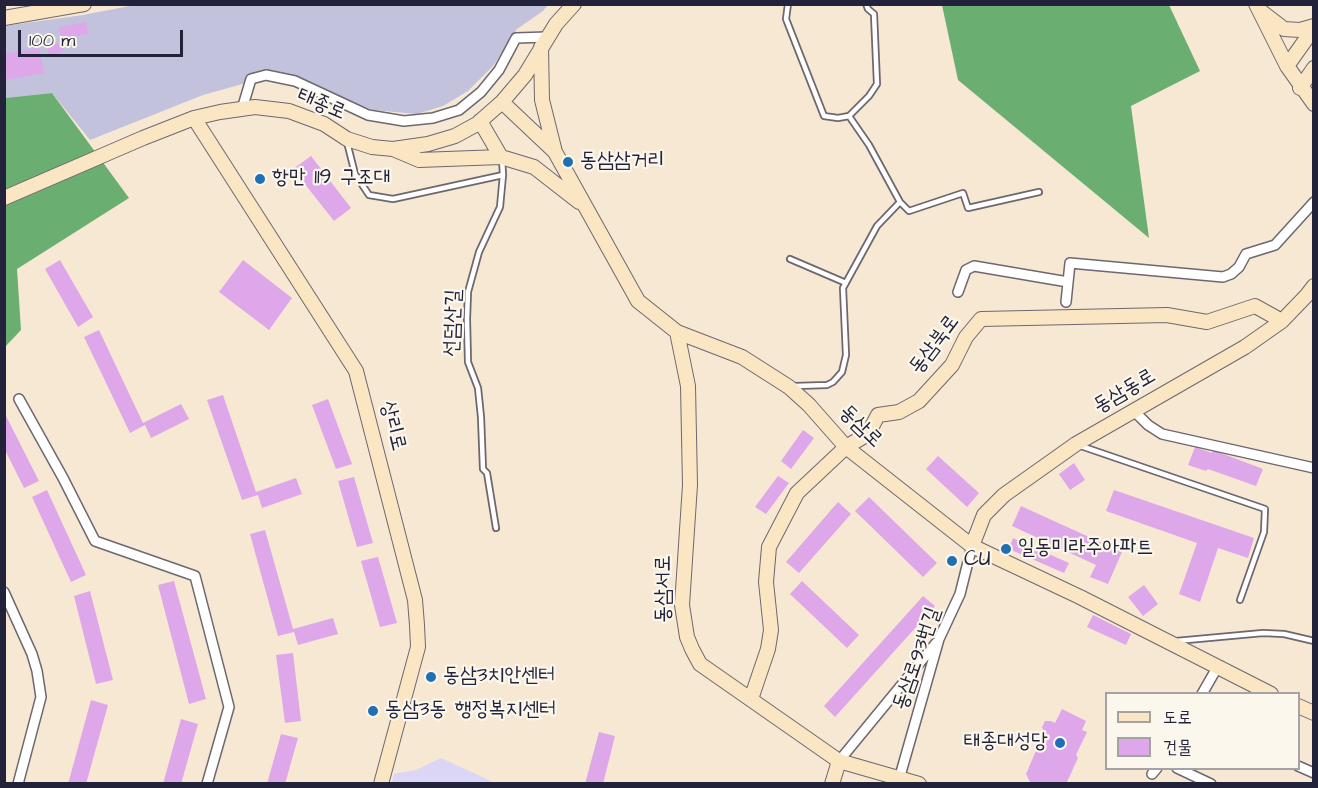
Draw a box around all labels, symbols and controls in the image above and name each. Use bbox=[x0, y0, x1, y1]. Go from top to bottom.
scale bar bbox=[21, 18, 186, 56]
text: 100 m bbox=[29, 28, 75, 53]
street label: 태종로 bbox=[293, 83, 349, 127]
place label: 동삼삼거리 bbox=[580, 149, 664, 175]
marker: 동삼삼거리 bbox=[561, 155, 575, 169]
place label: 항만 119 구조대 bbox=[272, 166, 391, 192]
marker: 항만 119 구조대 bbox=[253, 172, 267, 186]
street label: 선덤산길 bbox=[440, 289, 468, 357]
street label: 동삼북로 bbox=[905, 310, 965, 380]
street label: 동삼동로 bbox=[1089, 364, 1161, 420]
street label: 상리로 bbox=[374, 398, 410, 454]
street label: 동삼로 bbox=[833, 400, 887, 454]
place label: 일동미라주아파트 bbox=[1018, 536, 1153, 562]
marker: 일동미라주아파트 bbox=[999, 542, 1013, 556]
place label: CU bbox=[964, 548, 991, 574]
marker: CU bbox=[945, 554, 959, 568]
street label: 동삼서로 bbox=[652, 555, 678, 623]
street label: 동삼로93번길 bbox=[889, 604, 947, 714]
place label: 동삼3치안센터 bbox=[443, 664, 555, 690]
marker: 동삼3치안센터 bbox=[424, 670, 438, 684]
legend bbox=[1105, 692, 1300, 770]
place label: 동삼3동 행정복지센터 bbox=[385, 698, 556, 724]
marker: 동삼3동 행정복지센터 bbox=[366, 704, 380, 718]
text: 도로 bbox=[1163, 705, 1192, 730]
place label: 태종대성당 bbox=[964, 730, 1048, 756]
text: 건물 bbox=[1163, 735, 1192, 760]
marker: 태종대성당 bbox=[1053, 736, 1067, 750]

